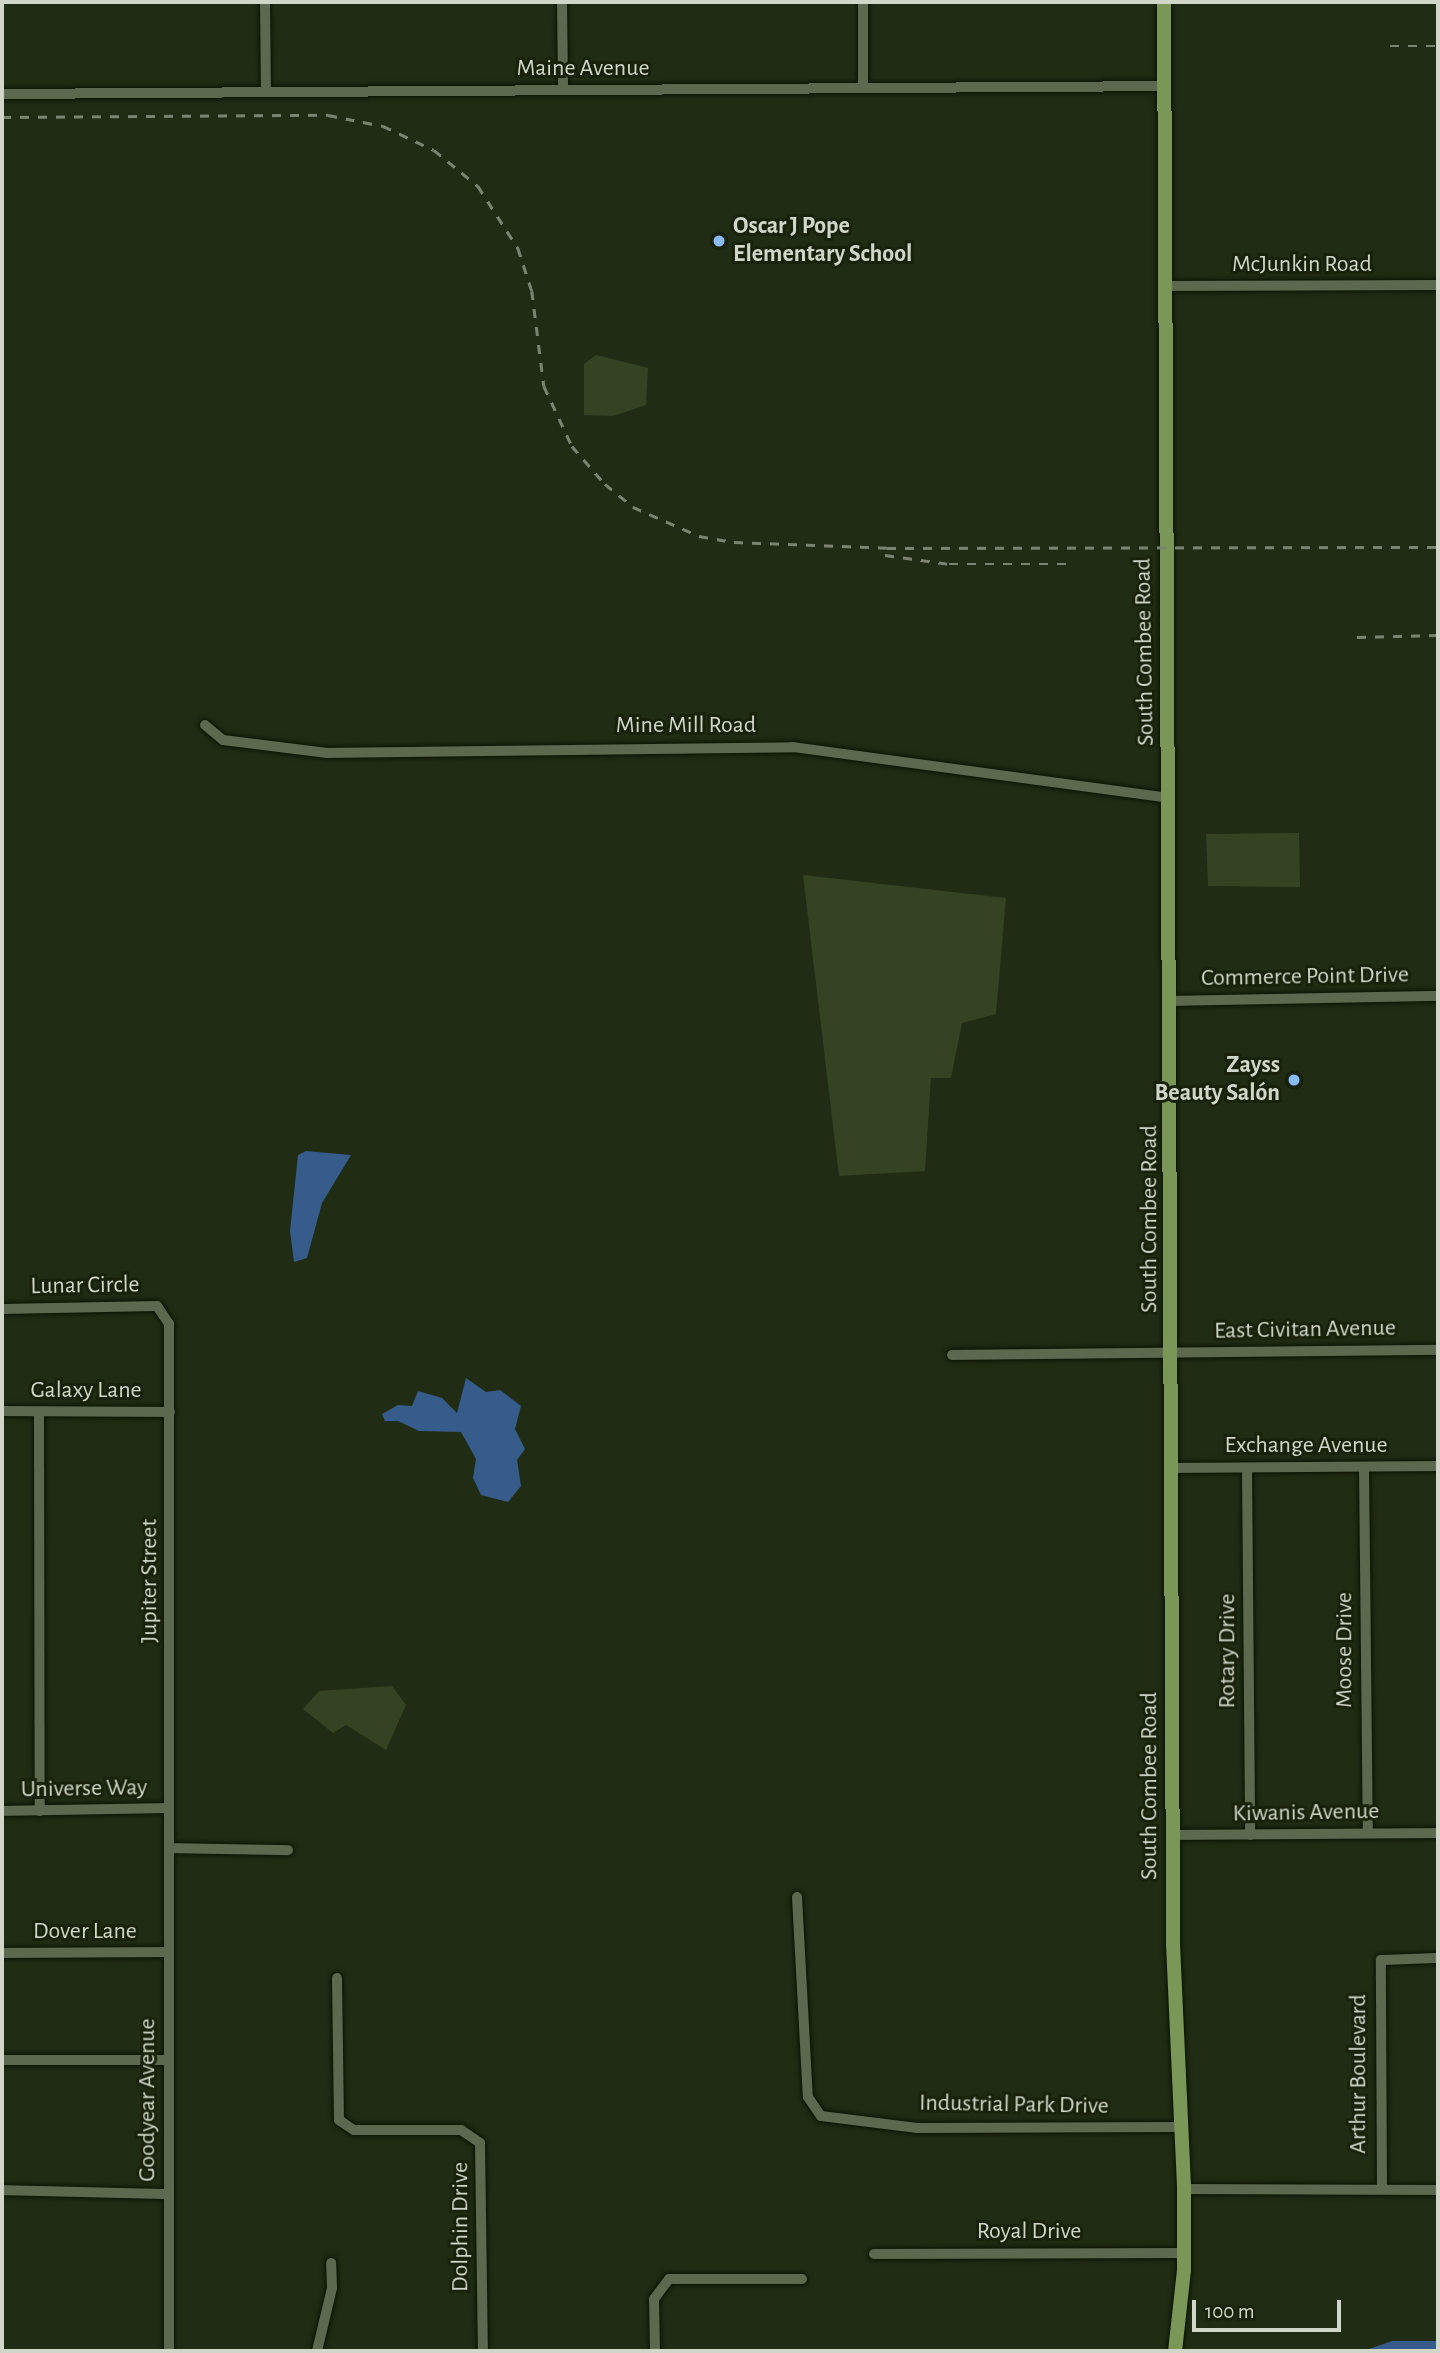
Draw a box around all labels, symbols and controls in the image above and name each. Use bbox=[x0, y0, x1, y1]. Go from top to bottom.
street label: Maine Avenue bbox=[517, 55, 649, 83]
place label: Oscar J Pope Elementary School bbox=[733, 213, 912, 269]
marker: Oscar J Pope Elementary School bbox=[711, 233, 727, 249]
street label: McJunkin Road bbox=[1232, 251, 1372, 279]
street label: South Combee Road bbox=[1129, 558, 1161, 746]
street label: Mine Mill Road bbox=[616, 712, 756, 740]
street label: Commerce Point Drive bbox=[1201, 961, 1409, 993]
place label: Zayss Beauty Salón bbox=[1155, 1052, 1280, 1108]
marker: Zayss Beauty Salón bbox=[1286, 1072, 1302, 1088]
street label: South Combee Road bbox=[1136, 1125, 1164, 1313]
street label: Lunar Circle bbox=[30, 1271, 140, 1301]
street label: East Civitan Avenue bbox=[1214, 1314, 1396, 1346]
street label: Galaxy Lane bbox=[30, 1377, 142, 1405]
street label: Exchange Avenue bbox=[1224, 1432, 1388, 1460]
street label: Jupiter Street bbox=[136, 1519, 164, 1643]
street label: Moose Drive bbox=[1331, 1592, 1359, 1708]
street label: Rotary Drive bbox=[1214, 1594, 1242, 1708]
street label: South Combee Road bbox=[1136, 1692, 1164, 1880]
street label: Universe Way bbox=[21, 1773, 147, 1805]
street label: Kiwanis Avenue bbox=[1232, 1797, 1380, 1829]
street label: Dover Lane bbox=[33, 1918, 137, 1946]
street label: Arthur Boulevard bbox=[1345, 1994, 1373, 2154]
street label: Goodyear Avenue bbox=[134, 2018, 162, 2182]
street label: Industrial Park Drive bbox=[919, 2089, 1109, 2121]
street label: Dolphin Drive bbox=[447, 2162, 475, 2292]
street label: Royal Drive bbox=[977, 2218, 1081, 2246]
scale bar bbox=[1195, 2286, 1344, 2330]
text: 100 m bbox=[1205, 2301, 1255, 2322]

